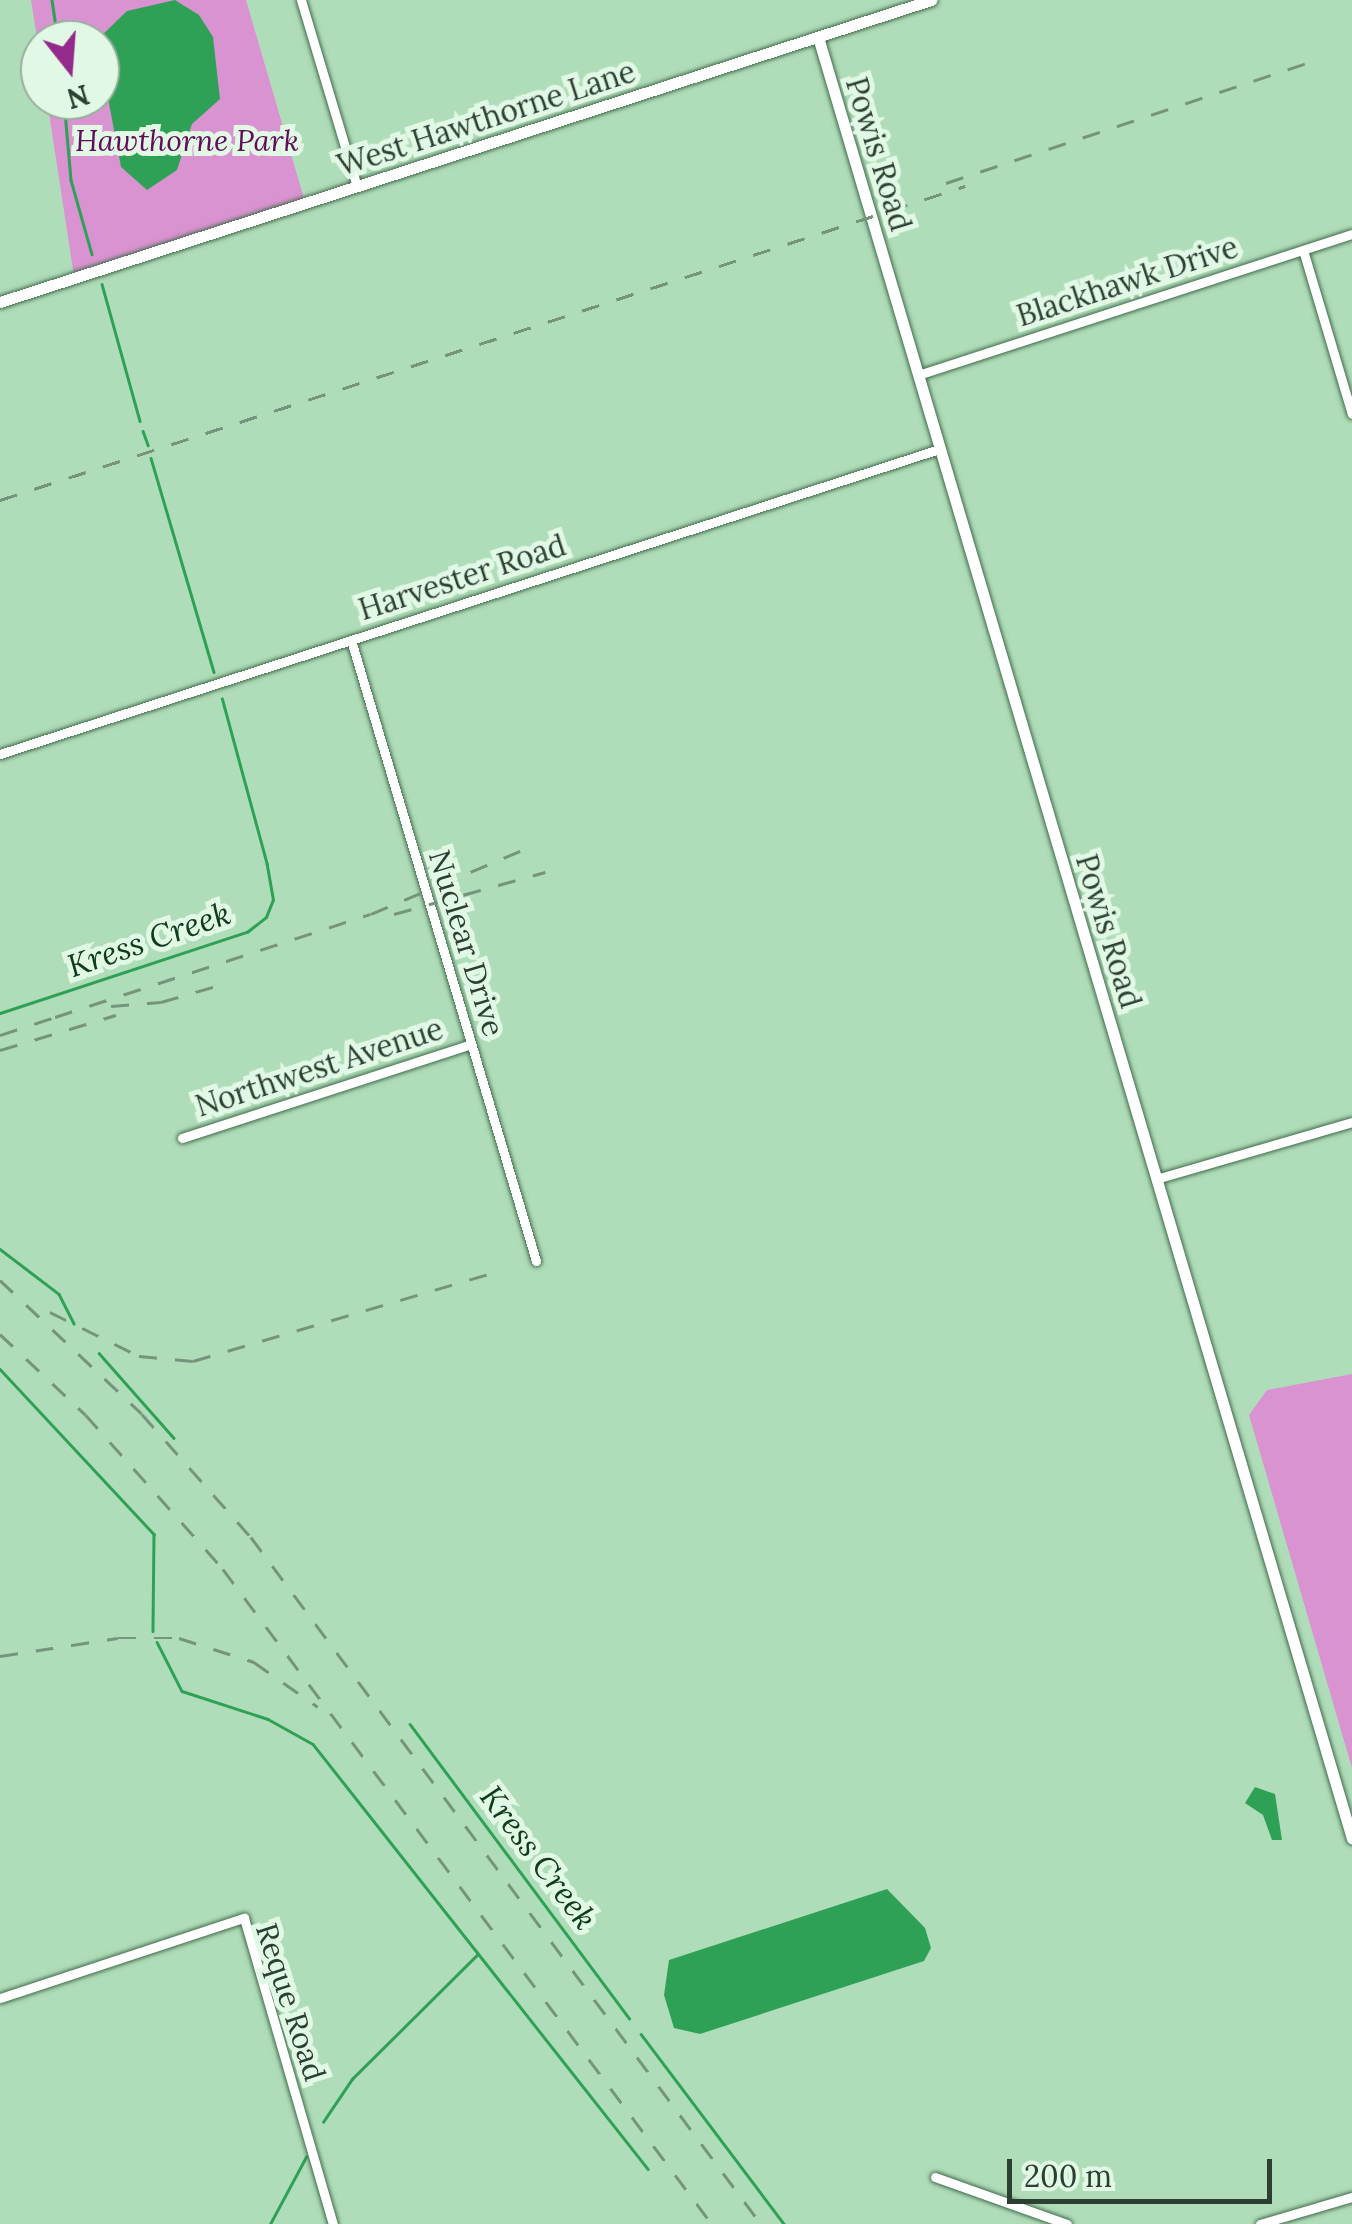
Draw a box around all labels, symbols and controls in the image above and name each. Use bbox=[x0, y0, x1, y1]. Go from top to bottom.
north arrow bbox=[20, 20, 120, 120]
street label: West Hawthorne Lane bbox=[333, 53, 639, 183]
street label: Powis Road bbox=[839, 73, 919, 235]
text: N bbox=[63, 76, 94, 117]
park label: Hawthorne Park bbox=[75, 122, 299, 158]
street label: Blackhawk Drive bbox=[1012, 228, 1242, 334]
street label: Harvester Road bbox=[354, 527, 570, 627]
street label: Nuclear Drive bbox=[422, 846, 512, 1040]
street label: Powis Road bbox=[1069, 850, 1149, 1012]
water label: Kress Creek bbox=[63, 894, 235, 986]
street label: Northwest Avenue bbox=[191, 1010, 447, 1124]
water label: Kress Creek bbox=[472, 1779, 604, 1937]
street label: Reque Road bbox=[249, 1919, 333, 2085]
scale bar bbox=[1012, 2139, 1277, 2201]
text: 200 m bbox=[1024, 2157, 1112, 2195]

